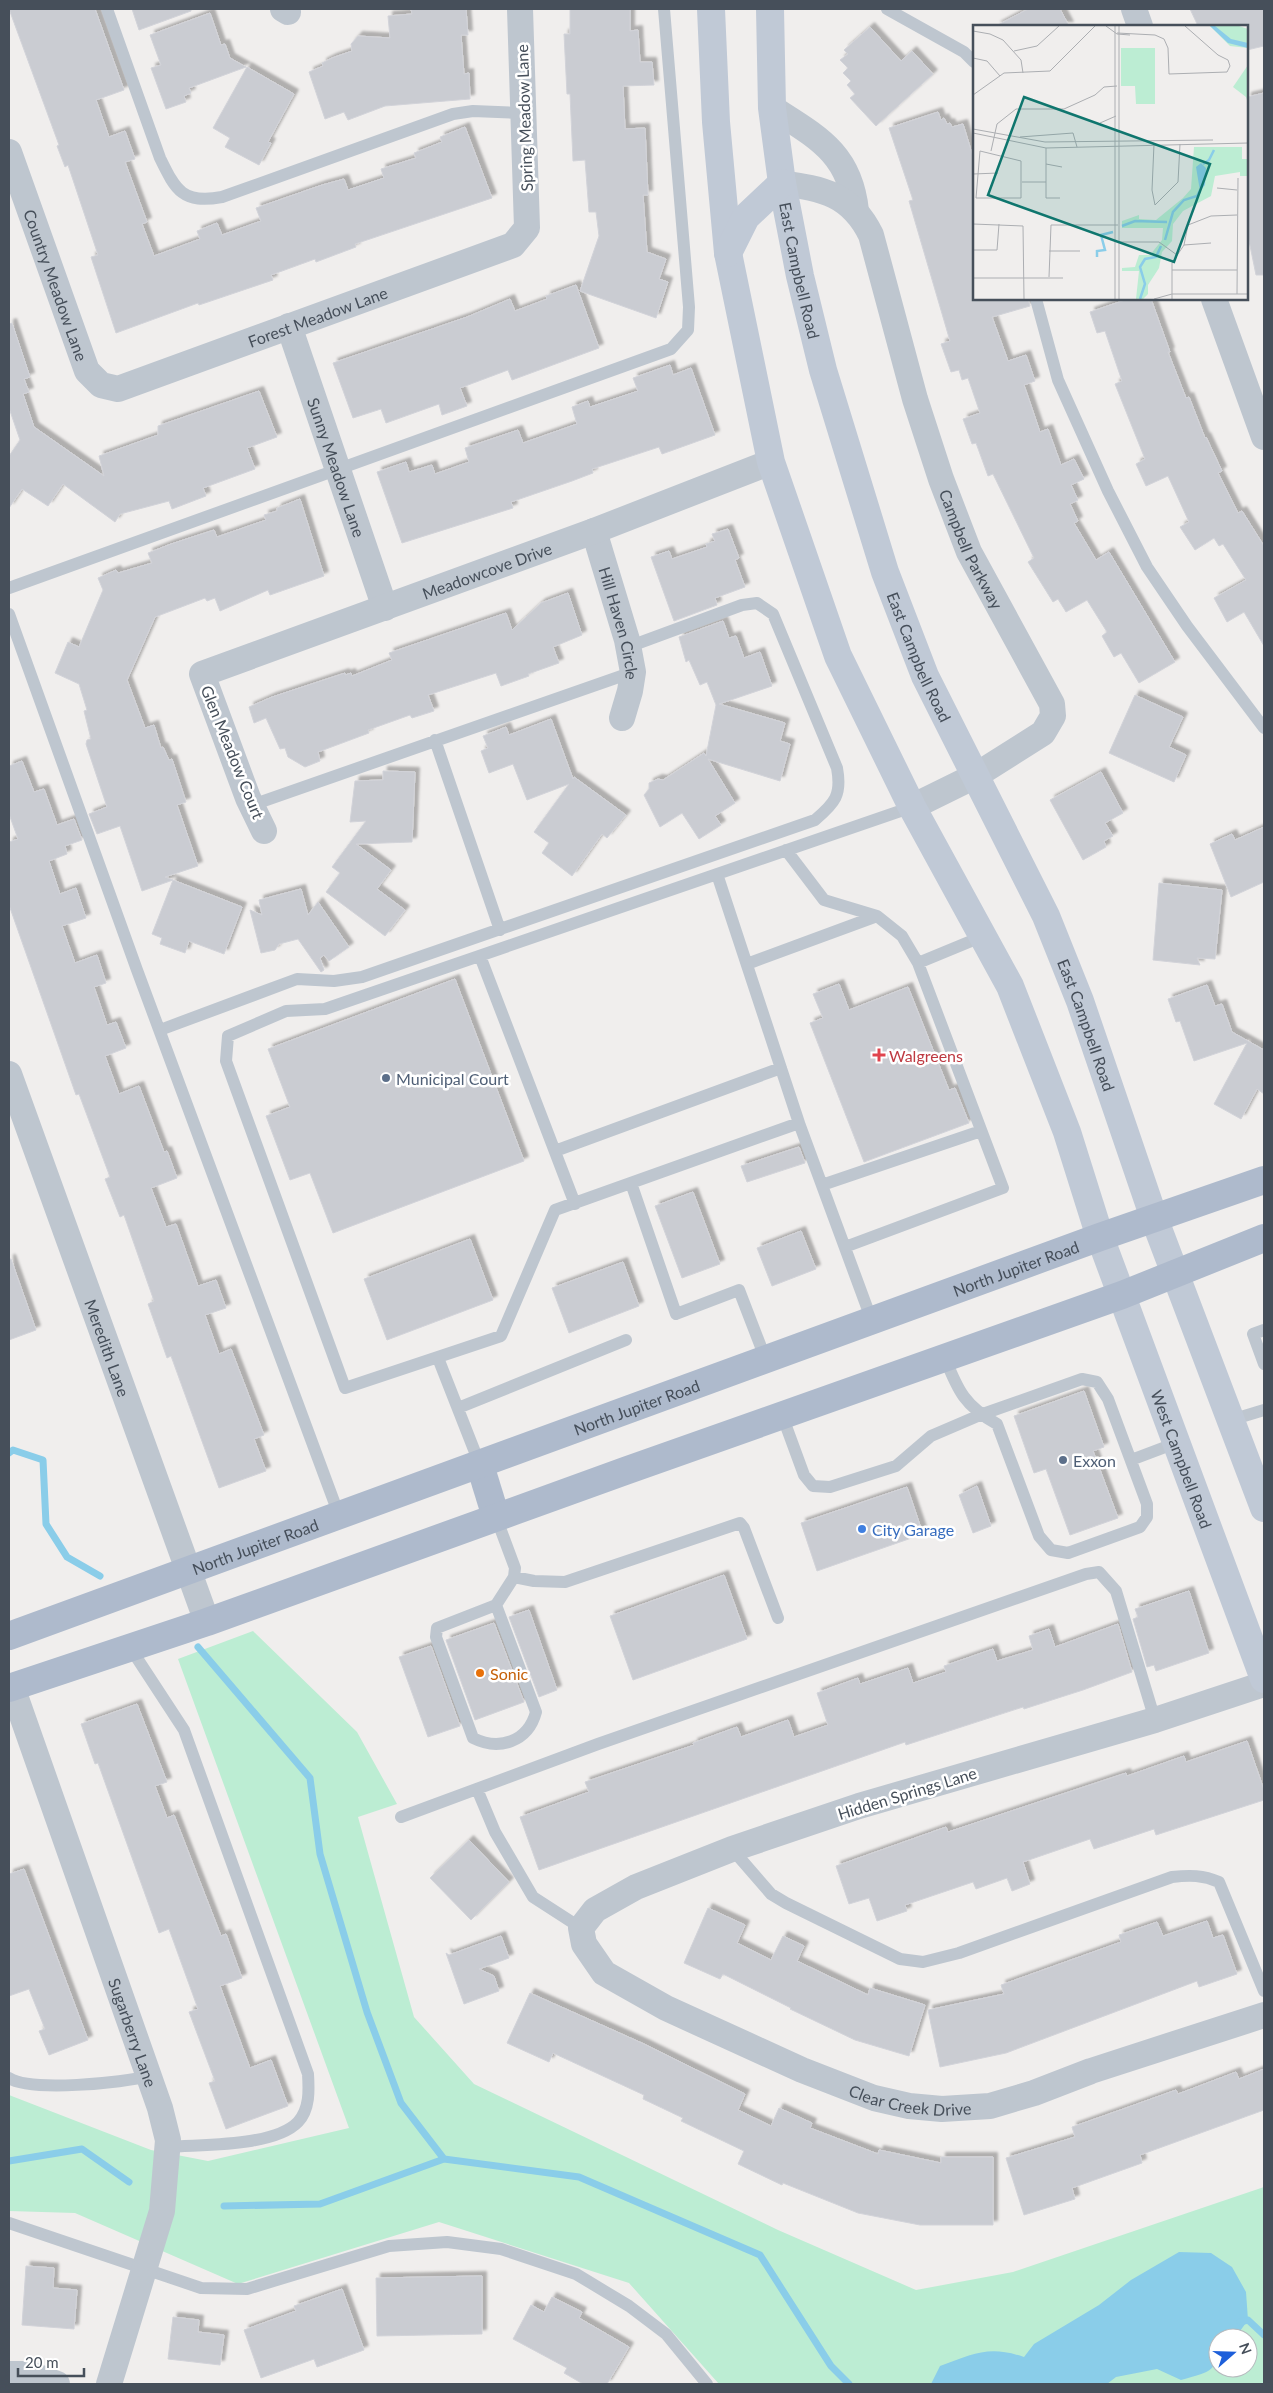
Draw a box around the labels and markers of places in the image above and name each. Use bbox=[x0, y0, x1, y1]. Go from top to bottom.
place label: Walgreens bbox=[889, 1046, 963, 1065]
marker: Walgreens bbox=[873, 1049, 885, 1061]
place label: Municipal Court bbox=[396, 1069, 509, 1088]
marker: Municipal Court bbox=[380, 1072, 392, 1084]
place label: Exxon bbox=[1073, 1451, 1116, 1470]
marker: Exxon bbox=[1057, 1454, 1069, 1466]
place label: City Garage bbox=[872, 1520, 954, 1539]
marker: City Garage bbox=[856, 1523, 868, 1535]
place label: Sonic bbox=[490, 1664, 528, 1683]
marker: Sonic bbox=[474, 1667, 486, 1679]

